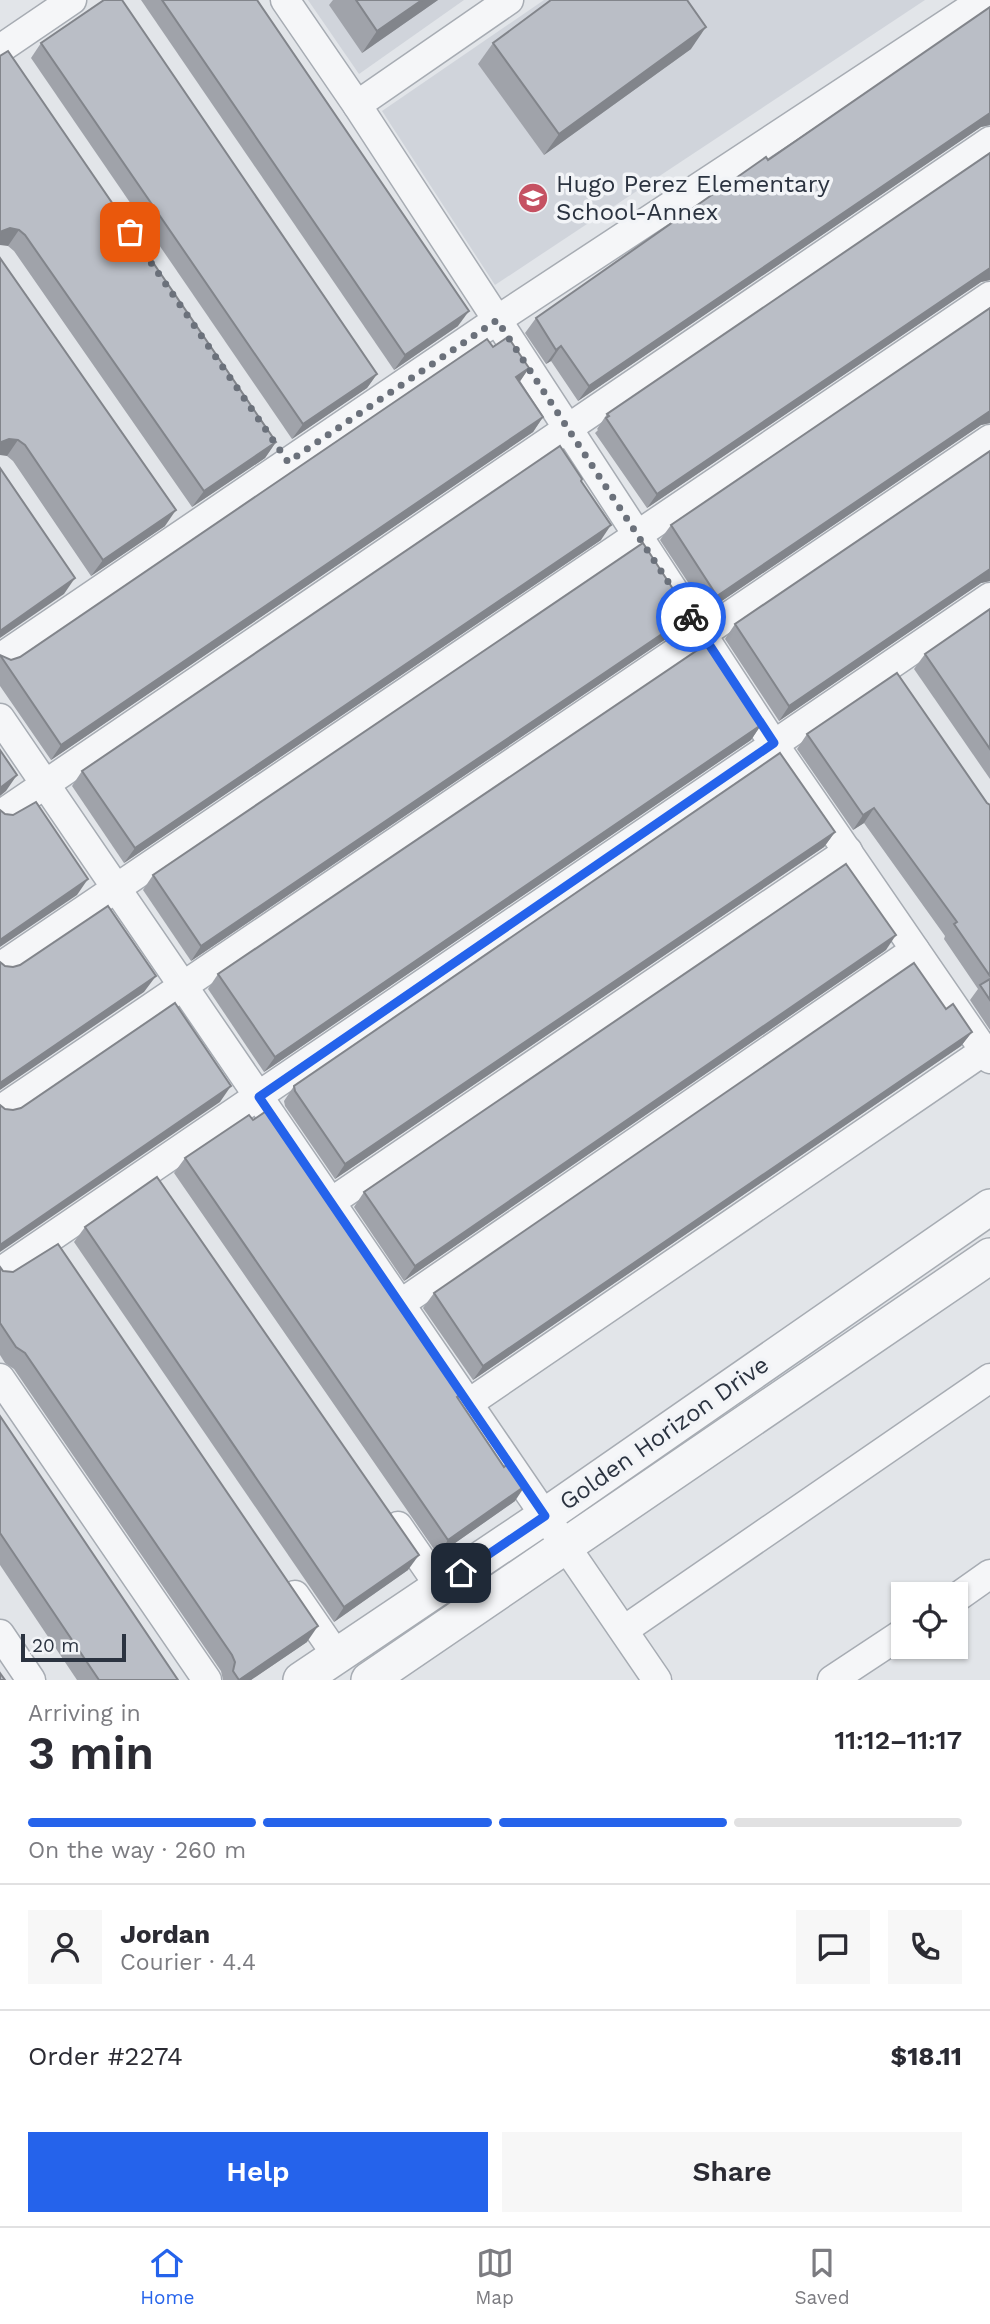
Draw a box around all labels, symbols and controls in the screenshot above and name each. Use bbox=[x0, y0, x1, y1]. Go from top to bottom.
place label: Hugo Perez Elementary School-Annex bbox=[556, 170, 830, 226]
school or university icon: Hugo Perez Elementary School-Annex bbox=[516, 181, 550, 215]
pin bbox=[100, 202, 160, 262]
icon: bag bbox=[111, 213, 149, 251]
courier bbox=[656, 582, 726, 652]
icon: bike bbox=[672, 598, 710, 636]
street label: Golden Horizon Drive bbox=[554, 1350, 774, 1516]
pin bbox=[431, 1543, 491, 1603]
icon: home bbox=[442, 1554, 480, 1592]
map controls bbox=[891, 1582, 968, 1659]
button: locate bbox=[891, 1582, 968, 1659]
scale bar bbox=[21, 1631, 126, 1663]
text: 20 m bbox=[32, 1634, 79, 1657]
text: Arriving in bbox=[28, 1700, 141, 1727]
text: 11:12–11:17 bbox=[834, 1725, 962, 1755]
text: 3 min bbox=[28, 1726, 154, 1780]
text: On the way · 260 m bbox=[28, 1837, 246, 1864]
button: person bbox=[28, 1910, 102, 1984]
button: chat bbox=[796, 1910, 870, 1984]
button: phone bbox=[888, 1910, 962, 1984]
text: Jordan bbox=[120, 1919, 210, 1949]
text: Courier · 4.4 bbox=[120, 1949, 256, 1976]
text: Order #2274 bbox=[28, 2041, 183, 2071]
text: $18.11 bbox=[891, 2041, 962, 2071]
button: Help bbox=[28, 2132, 488, 2212]
button: Share bbox=[502, 2132, 962, 2212]
tab: Home bbox=[140, 2244, 195, 2309]
tab: Map bbox=[475, 2244, 514, 2309]
tab: Saved bbox=[794, 2244, 850, 2309]

